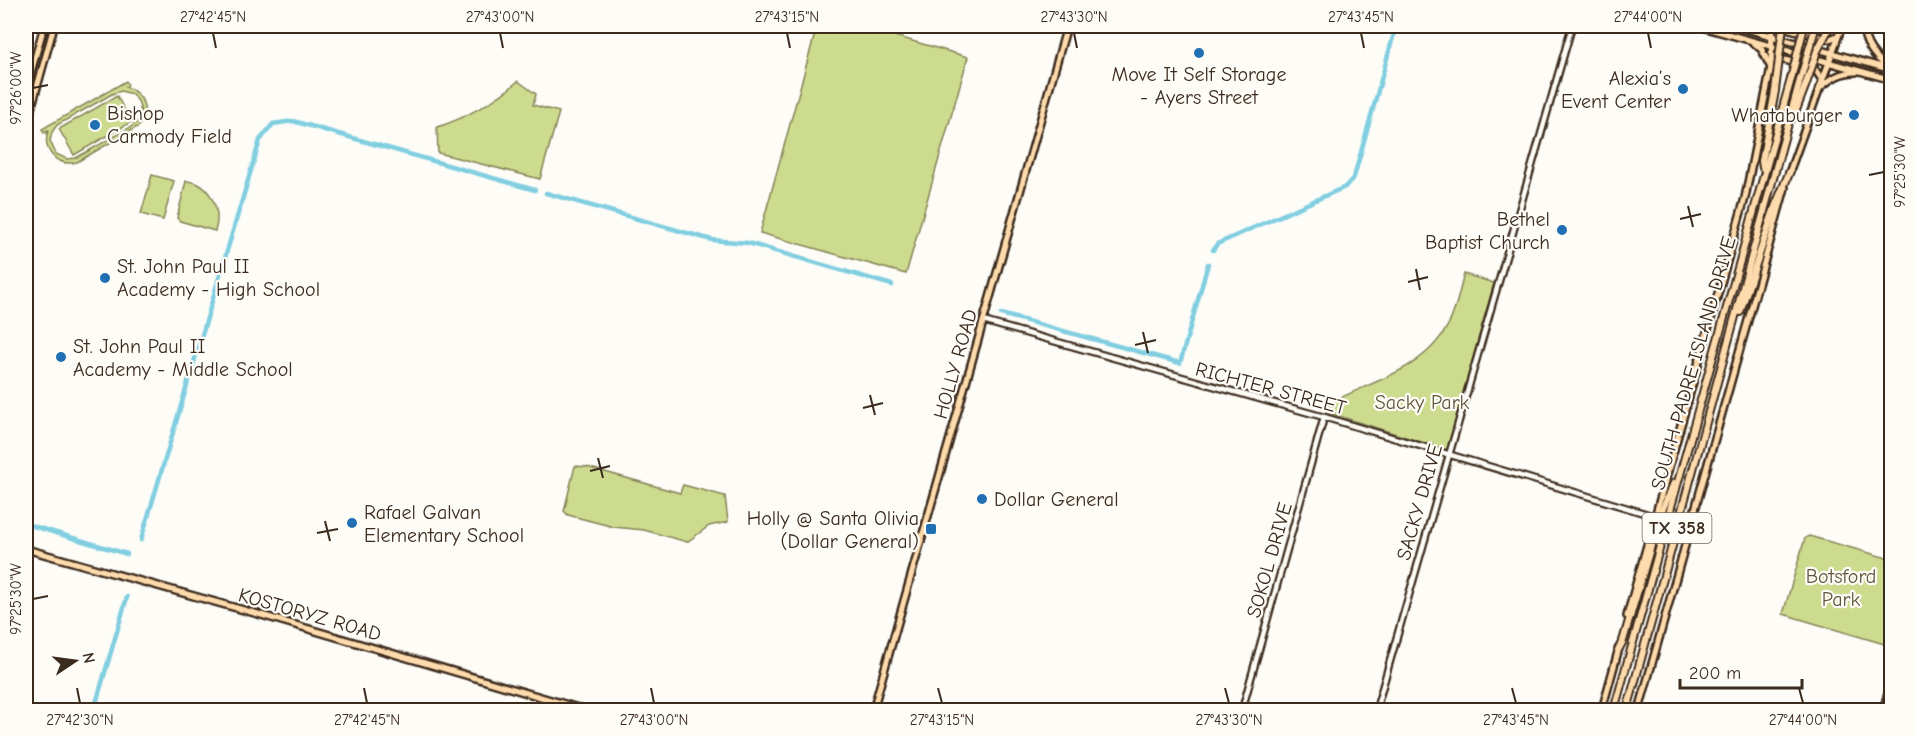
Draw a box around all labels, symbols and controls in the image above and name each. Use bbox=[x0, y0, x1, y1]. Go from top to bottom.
text: 27°42'45"N bbox=[180, 8, 246, 26]
text: 27°43'00"N bbox=[466, 8, 534, 26]
text: 27°43'15"N bbox=[755, 8, 819, 26]
text: 27°43'30"N bbox=[1040, 8, 1108, 26]
text: 27°43'45"N bbox=[1328, 8, 1394, 26]
text: 27°44'00"N bbox=[1614, 8, 1682, 26]
marker: Move It Self Storage - Ayers Street bbox=[1192, 46, 1206, 60]
text: 97°26'00"W bbox=[7, 51, 25, 125]
place label: Move It Self Storage - Ayers Street bbox=[1112, 63, 1286, 109]
place label: Alexia’s Event Center bbox=[1561, 67, 1671, 113]
marker: Alexia’s Event Center bbox=[1676, 82, 1690, 96]
place label: Bishop Carmody Field bbox=[107, 102, 232, 148]
place label: Whataburger bbox=[1731, 104, 1842, 127]
marker: Whataburger bbox=[1847, 108, 1861, 122]
marker: Bishop Carmody Field bbox=[88, 118, 102, 132]
text: 97°25'30"W bbox=[1891, 136, 1909, 208]
place label: Bethel Baptist Church bbox=[1425, 208, 1550, 254]
marker: Bethel Baptist Church bbox=[1555, 223, 1569, 237]
street label: SOUTH PADRE ISLAND DRIVE bbox=[1646, 234, 1741, 493]
place label: St. John Paul II Academy - High School bbox=[117, 255, 320, 301]
marker: St. John Paul II Academy - High School bbox=[98, 271, 112, 285]
street label: HOLLY ROAD bbox=[929, 307, 982, 422]
place label: St. John Paul II Academy - Middle School bbox=[73, 335, 293, 381]
marker: St. John Paul II Academy - Middle School bbox=[54, 350, 68, 364]
street label: RICHTER STREET bbox=[1193, 357, 1349, 420]
park label: Sacky Park bbox=[1375, 391, 1470, 414]
street label: SACKY DRIVE bbox=[1392, 441, 1447, 563]
place label: Dollar General bbox=[994, 488, 1119, 511]
marker: Dollar General bbox=[975, 492, 989, 506]
street label: SOKOL DRIVE bbox=[1242, 500, 1297, 620]
place label: Rafael Galvan Elementary School bbox=[364, 501, 524, 547]
place label: Holly @ Santa Olivia (Dollar General) bbox=[747, 507, 919, 553]
road number: TX 358 bbox=[1642, 513, 1712, 543]
marker: Rafael Galvan Elementary School bbox=[345, 516, 359, 530]
marker: Holly @ Santa Olivia (Dollar General) bbox=[924, 522, 938, 536]
text: 97°25'30"W bbox=[7, 563, 25, 635]
park label: Botsford Park bbox=[1806, 565, 1876, 611]
street label: KOSTORYZ ROAD bbox=[236, 583, 384, 646]
north arrow bbox=[45, 631, 105, 691]
text: N bbox=[79, 651, 99, 665]
scale bar bbox=[1680, 652, 1802, 690]
text: 200 m bbox=[1689, 663, 1741, 684]
text: 27°42'30"N bbox=[46, 711, 114, 729]
text: 27°42'45"N bbox=[334, 711, 400, 729]
text: 27°43'00"N bbox=[620, 711, 688, 729]
text: 27°43'15"N bbox=[910, 711, 974, 729]
text: 27°43'30"N bbox=[1195, 711, 1263, 729]
text: 27°43'45"N bbox=[1483, 711, 1549, 729]
text: 27°44'00"N bbox=[1769, 711, 1837, 729]

